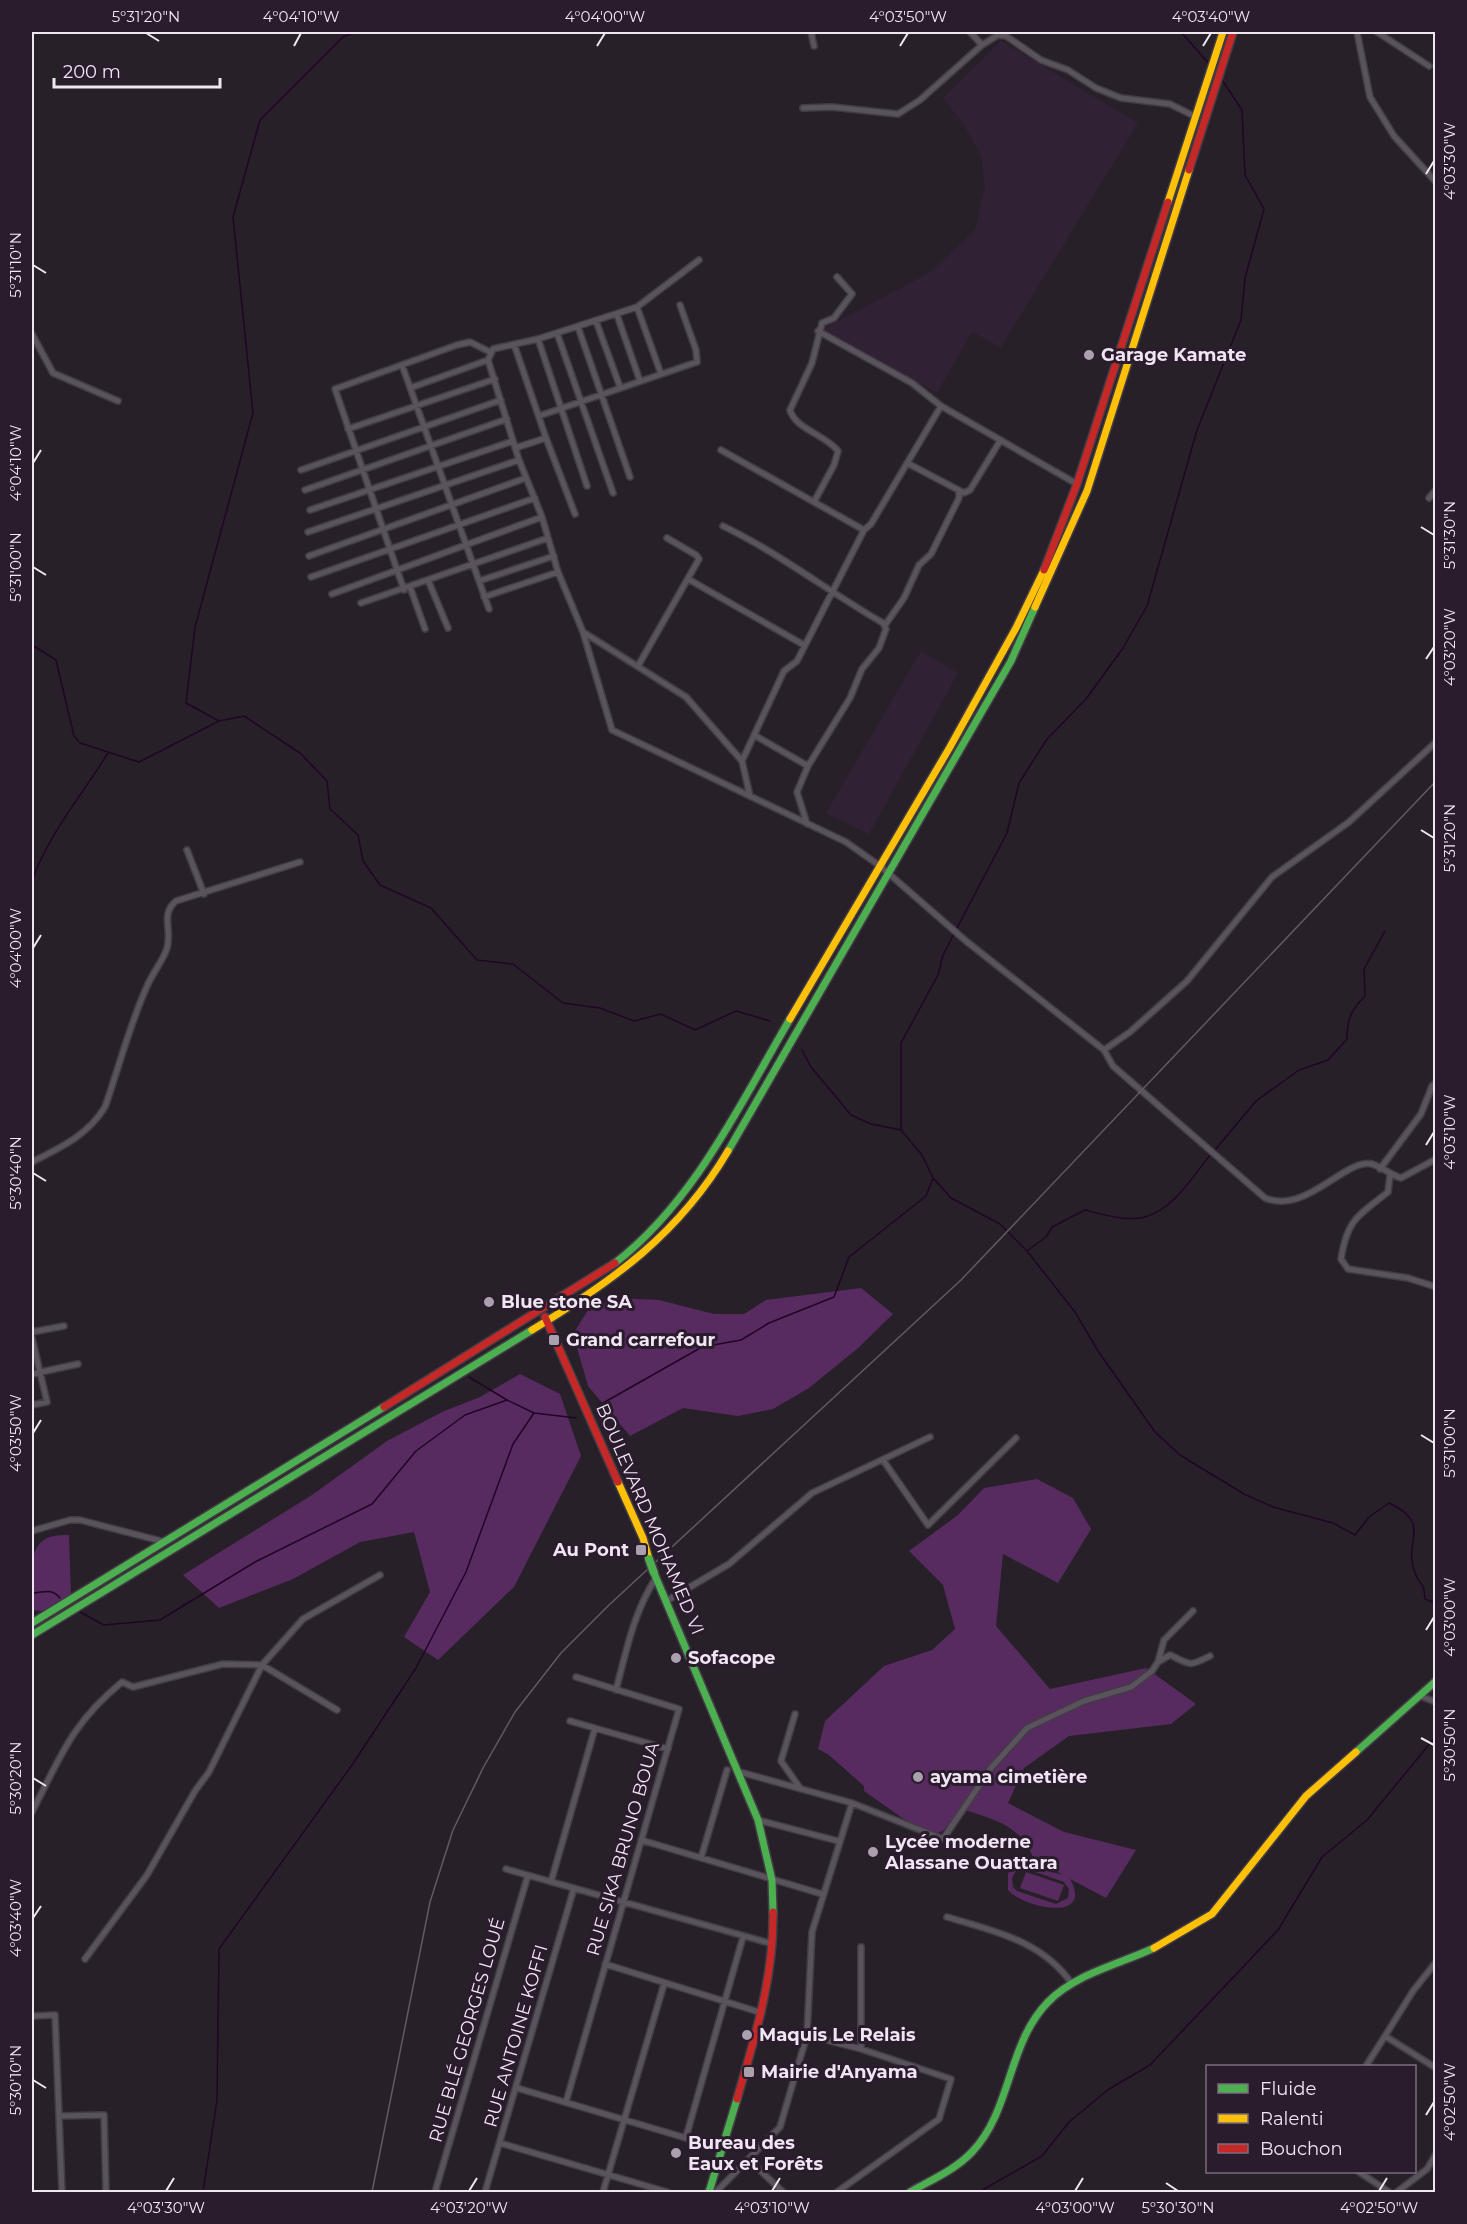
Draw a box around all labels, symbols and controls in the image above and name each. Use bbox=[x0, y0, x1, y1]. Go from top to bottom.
text: 5°31'20"N bbox=[112, 7, 180, 26]
text: 4°04'10"W bbox=[263, 7, 340, 26]
text: 4°04'00"W bbox=[565, 7, 646, 26]
text: 4°03'50"W bbox=[869, 7, 947, 26]
text: 4°03'40"W bbox=[1172, 7, 1251, 26]
scale bar bbox=[54, 51, 220, 89]
text: 200 m bbox=[63, 61, 121, 83]
text: 4°03'30"W bbox=[1440, 122, 1459, 200]
text: 5°31'10"N bbox=[6, 232, 25, 298]
place label: Garage Kamate bbox=[1101, 344, 1246, 366]
marker: Garage Kamate bbox=[1082, 348, 1096, 362]
text: 4°04'10"W bbox=[6, 424, 25, 501]
text: 5°31'30"N bbox=[1440, 501, 1459, 569]
text: 5°31'00"N bbox=[6, 532, 25, 602]
text: 4°03'20"W bbox=[1440, 608, 1459, 686]
text: 5°31'20"N bbox=[1440, 804, 1459, 872]
text: 4°04'00"W bbox=[6, 907, 25, 988]
text: 4°03'10"W bbox=[1440, 1094, 1459, 1170]
text: 5°30'40"N bbox=[6, 1136, 25, 1210]
place label: Blue stone SA bbox=[501, 1291, 632, 1313]
marker: Blue stone SA bbox=[482, 1295, 496, 1309]
place label: Grand carrefour bbox=[566, 1329, 715, 1351]
marker: Grand carrefour bbox=[547, 1333, 561, 1347]
text: 4°03'50"W bbox=[6, 1394, 25, 1472]
street label: BOULEVARD MOHAMED VI bbox=[591, 1400, 709, 1638]
text: 5°31'00"N bbox=[1440, 1408, 1459, 1478]
place label: Au Pont bbox=[552, 1539, 629, 1561]
marker: Au Pont bbox=[634, 1543, 648, 1557]
text: 4°03'00"W bbox=[1440, 1577, 1459, 1657]
place label: Sofacope bbox=[688, 1647, 775, 1669]
marker: Sofacope bbox=[669, 1651, 683, 1665]
text: 5°30'50"N bbox=[1440, 1709, 1459, 1781]
street label: RUE SIKA BRUNO BOUA bbox=[582, 1740, 664, 1958]
text: 5°30'20"N bbox=[6, 1741, 25, 1815]
place label: ayama cimetière bbox=[930, 1766, 1087, 1788]
marker: ayama cimetière bbox=[911, 1770, 925, 1784]
place label: Lycée moderne Alassane Ouattara bbox=[884, 1831, 1058, 1874]
marker: Lycée moderne Alassane Ouattara bbox=[866, 1845, 880, 1859]
text: 4°03'40"W bbox=[6, 1878, 25, 1957]
street label: RUE BLÉ GEORGES LOUÉ bbox=[424, 1915, 510, 2145]
street label: RUE ANTOINE KOFFI bbox=[479, 1942, 553, 2130]
place label: Maquis Le Relais bbox=[759, 2024, 916, 2046]
marker: Maquis Le Relais bbox=[740, 2028, 754, 2042]
text: 5°30'10"N bbox=[6, 2045, 25, 2115]
place label: Mairie d'Anyama bbox=[761, 2061, 918, 2083]
text: 4°02'50"W bbox=[1440, 2063, 1459, 2141]
marker: Mairie d'Anyama bbox=[742, 2065, 756, 2079]
legend bbox=[1206, 2065, 1416, 2173]
text: Fluide bbox=[1260, 2078, 1316, 2100]
text: Ralenti bbox=[1260, 2108, 1324, 2130]
place label: Bureau des Eaux et Forêts bbox=[688, 2132, 823, 2175]
text: Bouchon bbox=[1260, 2138, 1343, 2160]
marker: Bureau des Eaux et Forêts bbox=[669, 2146, 683, 2160]
text: 4°03'30"W bbox=[127, 2198, 205, 2217]
text: 4°03'20"W bbox=[430, 2198, 508, 2217]
text: 4°03'10"W bbox=[734, 2198, 810, 2217]
text: 4°03'00"W bbox=[1035, 2198, 1115, 2217]
text: 5°30'30"N bbox=[1142, 2198, 1214, 2217]
text: 4°02'50"W bbox=[1340, 2198, 1418, 2217]

